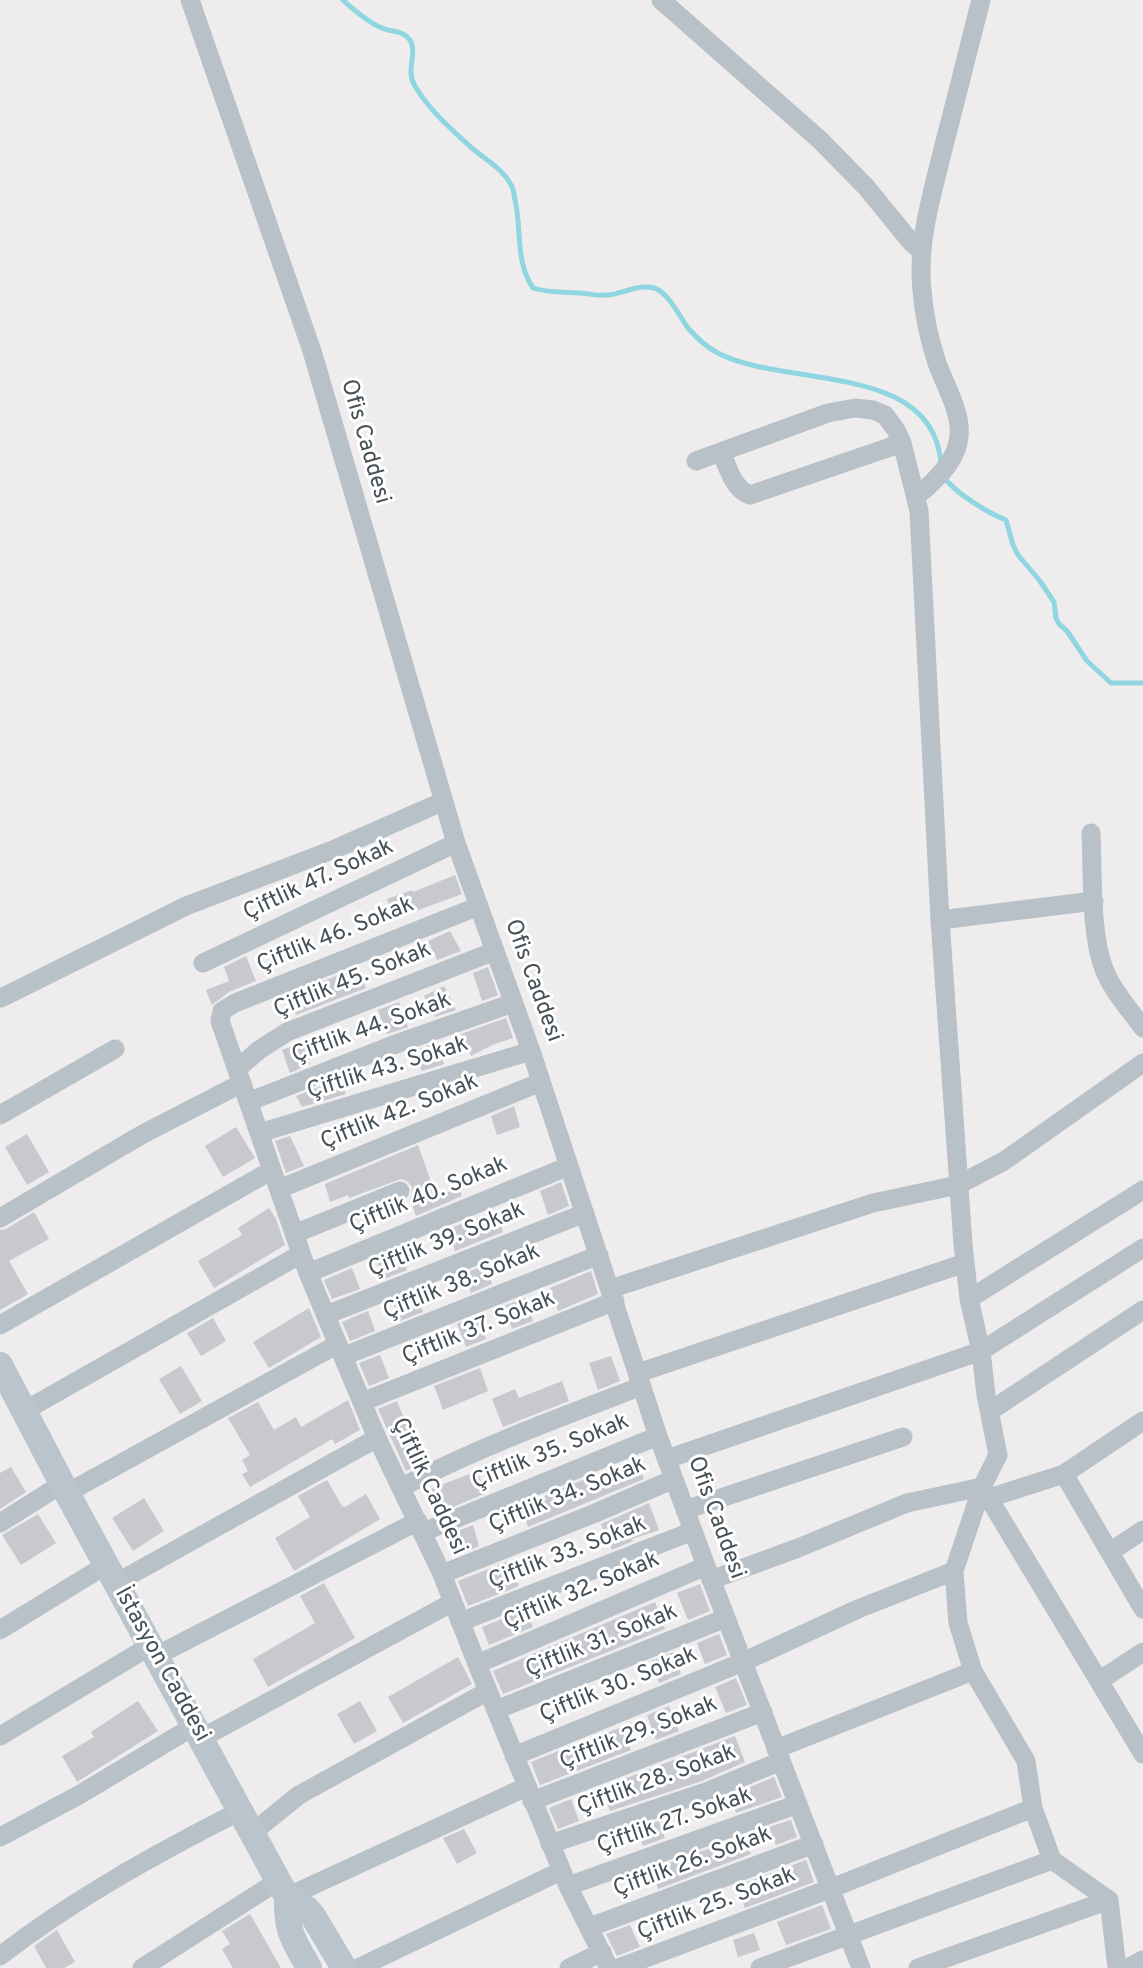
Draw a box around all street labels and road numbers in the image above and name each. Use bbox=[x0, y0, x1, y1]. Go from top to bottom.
street label: Ofis Caddesi bbox=[333, 376, 395, 508]
street label: Çiftlik 47. Sokak bbox=[239, 834, 399, 928]
street label: Çiftlik 46. Sokak bbox=[253, 892, 419, 980]
street label: Ofis Caddesi bbox=[497, 916, 567, 1046]
street label: Çiftlik 45. Sokak bbox=[270, 937, 436, 1025]
street label: Çiftlik 44. Sokak bbox=[289, 987, 455, 1071]
street label: Çiftlik 43. Sokak bbox=[304, 1031, 472, 1107]
street label: Çiftlik 42. Sokak bbox=[317, 1069, 483, 1157]
street label: Çiftlik 40. Sokak bbox=[346, 1152, 512, 1240]
street label: Çiftlik 39. Sokak bbox=[365, 1197, 529, 1285]
street label: Çiftlik 38. Sokak bbox=[380, 1239, 544, 1327]
street label: Çiftlik 37. Sokak bbox=[399, 1286, 559, 1372]
street label: Çiftlik 35. Sokak bbox=[468, 1409, 634, 1497]
street label: Çiftlik Caddesi bbox=[384, 1414, 472, 1560]
street label: Çiftlik 34. Sokak bbox=[485, 1452, 651, 1540]
street label: Ofis Caddesi bbox=[680, 1453, 750, 1583]
street label: Çiftlik 33. Sokak bbox=[485, 1511, 651, 1597]
street label: Çiftlik 32. Sokak bbox=[500, 1547, 664, 1637]
street label: İstasyon Caddesi bbox=[107, 1583, 215, 1747]
street label: Çiftlik 31. Sokak bbox=[522, 1599, 682, 1685]
street label: Çiftlik 30. Sokak bbox=[536, 1642, 702, 1730]
street label: Çiftlik 29. Sokak bbox=[556, 1691, 722, 1777]
street label: Çiftlik 28. Sokak bbox=[574, 1739, 740, 1823]
street label: Çiftlik 27. Sokak bbox=[594, 1782, 756, 1862]
street label: Çiftlik 26. Sokak bbox=[610, 1822, 776, 1904]
street label: Çiftlik 25. Sokak bbox=[634, 1862, 800, 1948]

